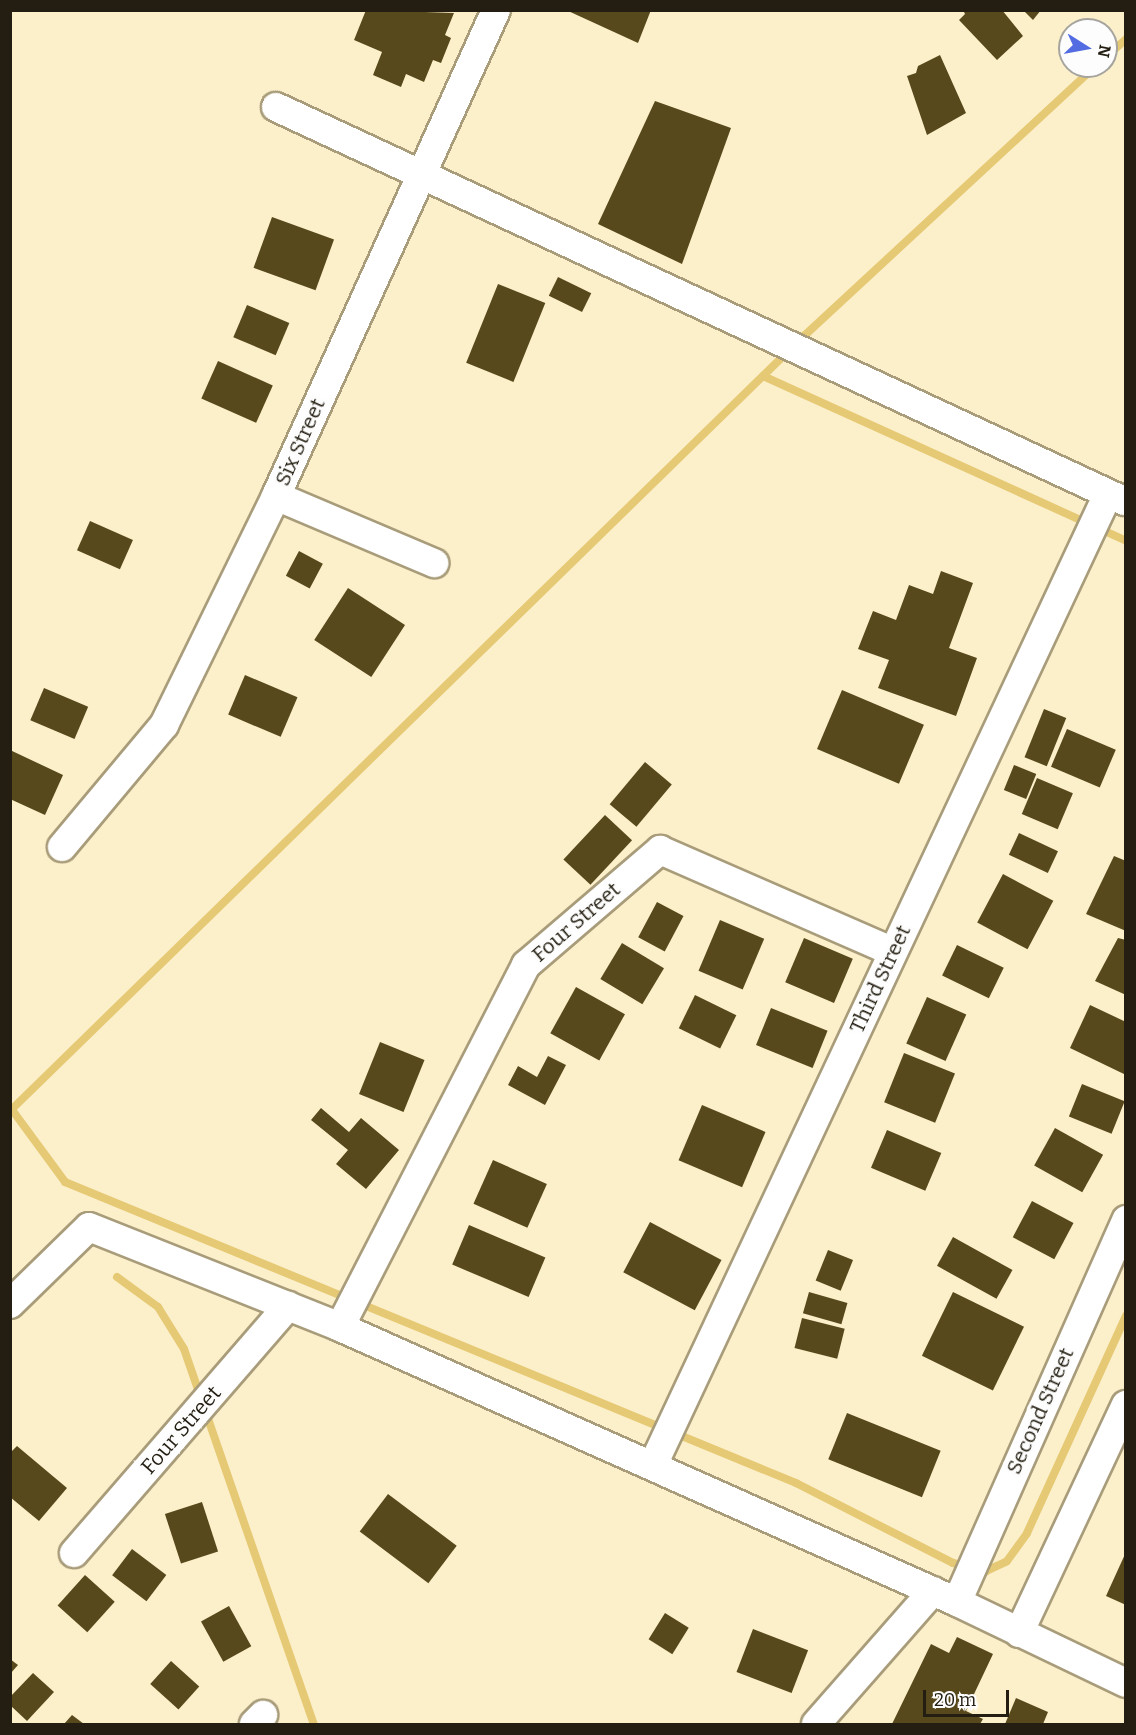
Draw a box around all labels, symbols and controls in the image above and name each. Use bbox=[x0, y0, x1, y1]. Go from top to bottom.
north arrow bbox=[1058, 18, 1118, 78]
text: N bbox=[1094, 43, 1115, 59]
street label: Six Street bbox=[270, 394, 330, 490]
street label: Four Street bbox=[527, 877, 625, 967]
street label: Third Street bbox=[844, 921, 916, 1037]
street label: Second Street bbox=[1001, 1344, 1079, 1478]
street label: Four Street bbox=[136, 1381, 226, 1479]
scale bar bbox=[926, 1678, 1012, 1716]
text: 20 m bbox=[934, 1689, 976, 1711]

